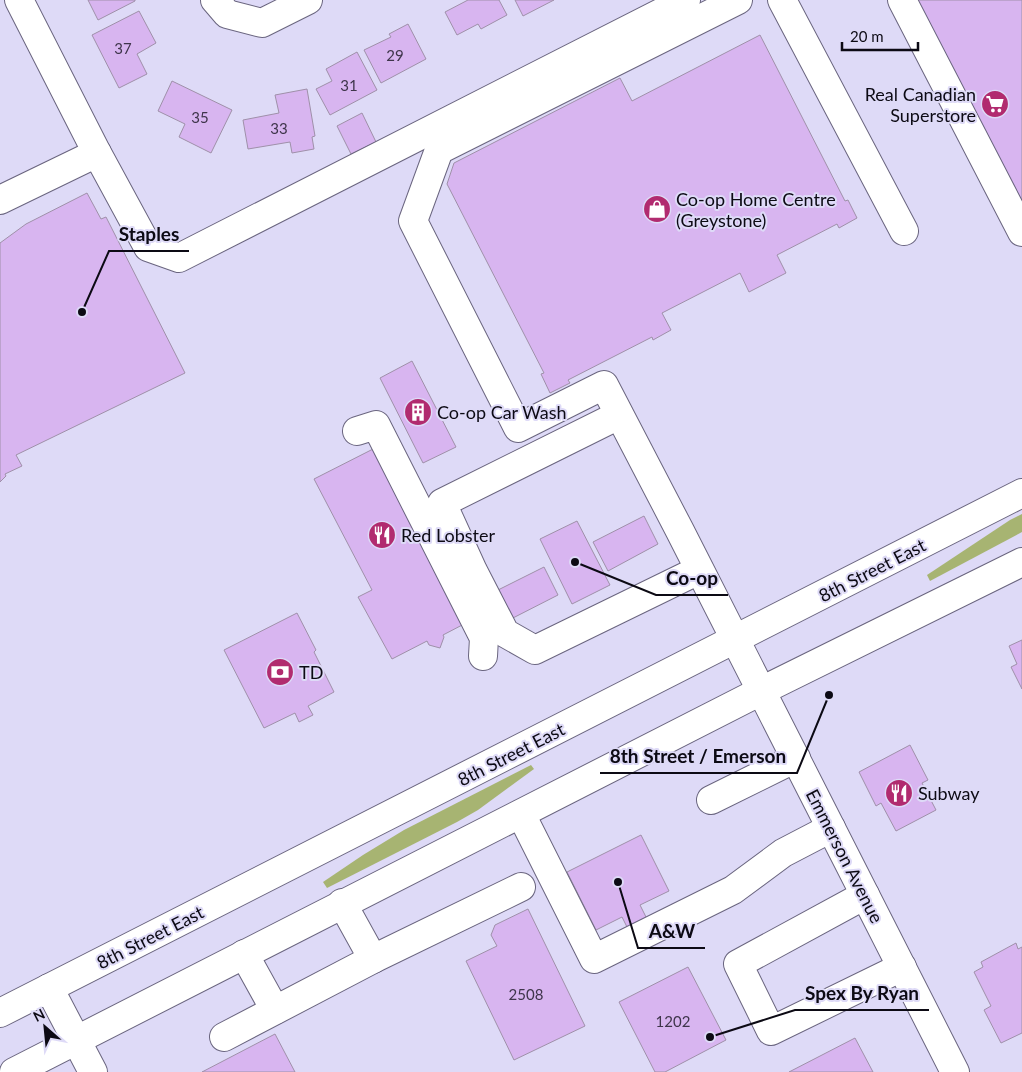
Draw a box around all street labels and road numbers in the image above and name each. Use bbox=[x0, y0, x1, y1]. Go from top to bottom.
street label: 8th Street East bbox=[815, 533, 930, 606]
street label: 8th Street East bbox=[454, 717, 569, 790]
street label: Emmerson Avenue bbox=[802, 785, 888, 927]
street label: 8th Street East bbox=[93, 900, 208, 973]

